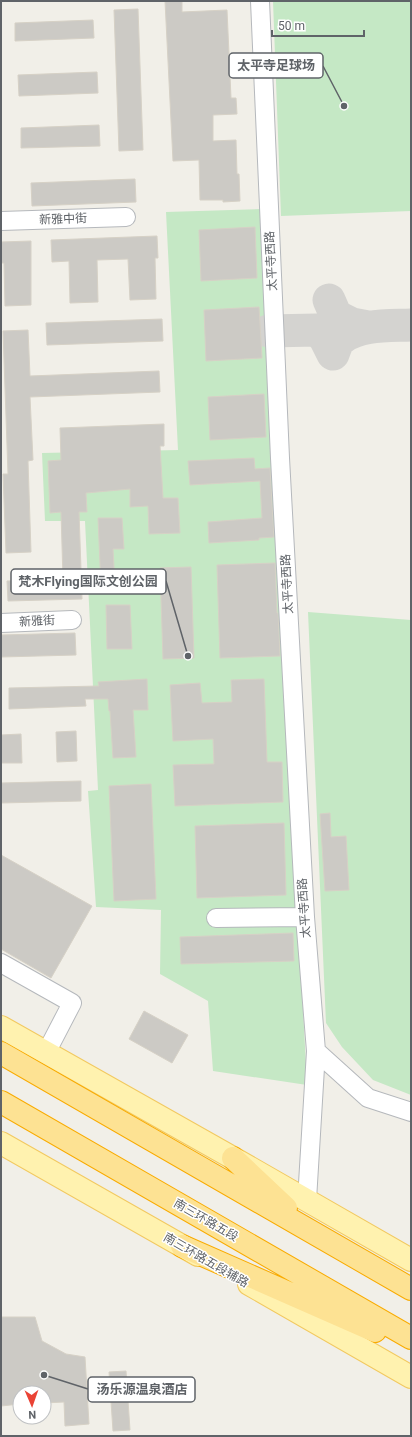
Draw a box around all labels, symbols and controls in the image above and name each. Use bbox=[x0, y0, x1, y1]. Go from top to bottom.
scale bar bbox=[272, 12, 364, 38]
text: 50 m bbox=[278, 19, 305, 33]
callout: 太平寺足球场 bbox=[229, 53, 323, 78]
text: 太平寺足球场 bbox=[237, 58, 315, 73]
street label: 新雅中街 bbox=[39, 211, 87, 227]
street label: 太平寺西路 bbox=[262, 231, 280, 291]
street label: 太平寺西路 bbox=[278, 554, 296, 614]
callout: 梵木Flying国际文创公园 bbox=[11, 569, 166, 594]
text: 梵木Flying国际文创公园 bbox=[18, 574, 158, 589]
street label: 新雅街 bbox=[19, 613, 55, 629]
street label: 太平寺西路 bbox=[295, 878, 313, 938]
street label: 南三环路五段 bbox=[171, 1196, 241, 1244]
street label: 南三环路五段辅路 bbox=[161, 1230, 251, 1290]
callout: 汤乐源温泉酒店 bbox=[88, 1377, 195, 1402]
text: 汤乐源温泉酒店 bbox=[96, 1382, 188, 1397]
north arrow bbox=[12, 1385, 52, 1425]
text: N bbox=[28, 1408, 36, 1421]

